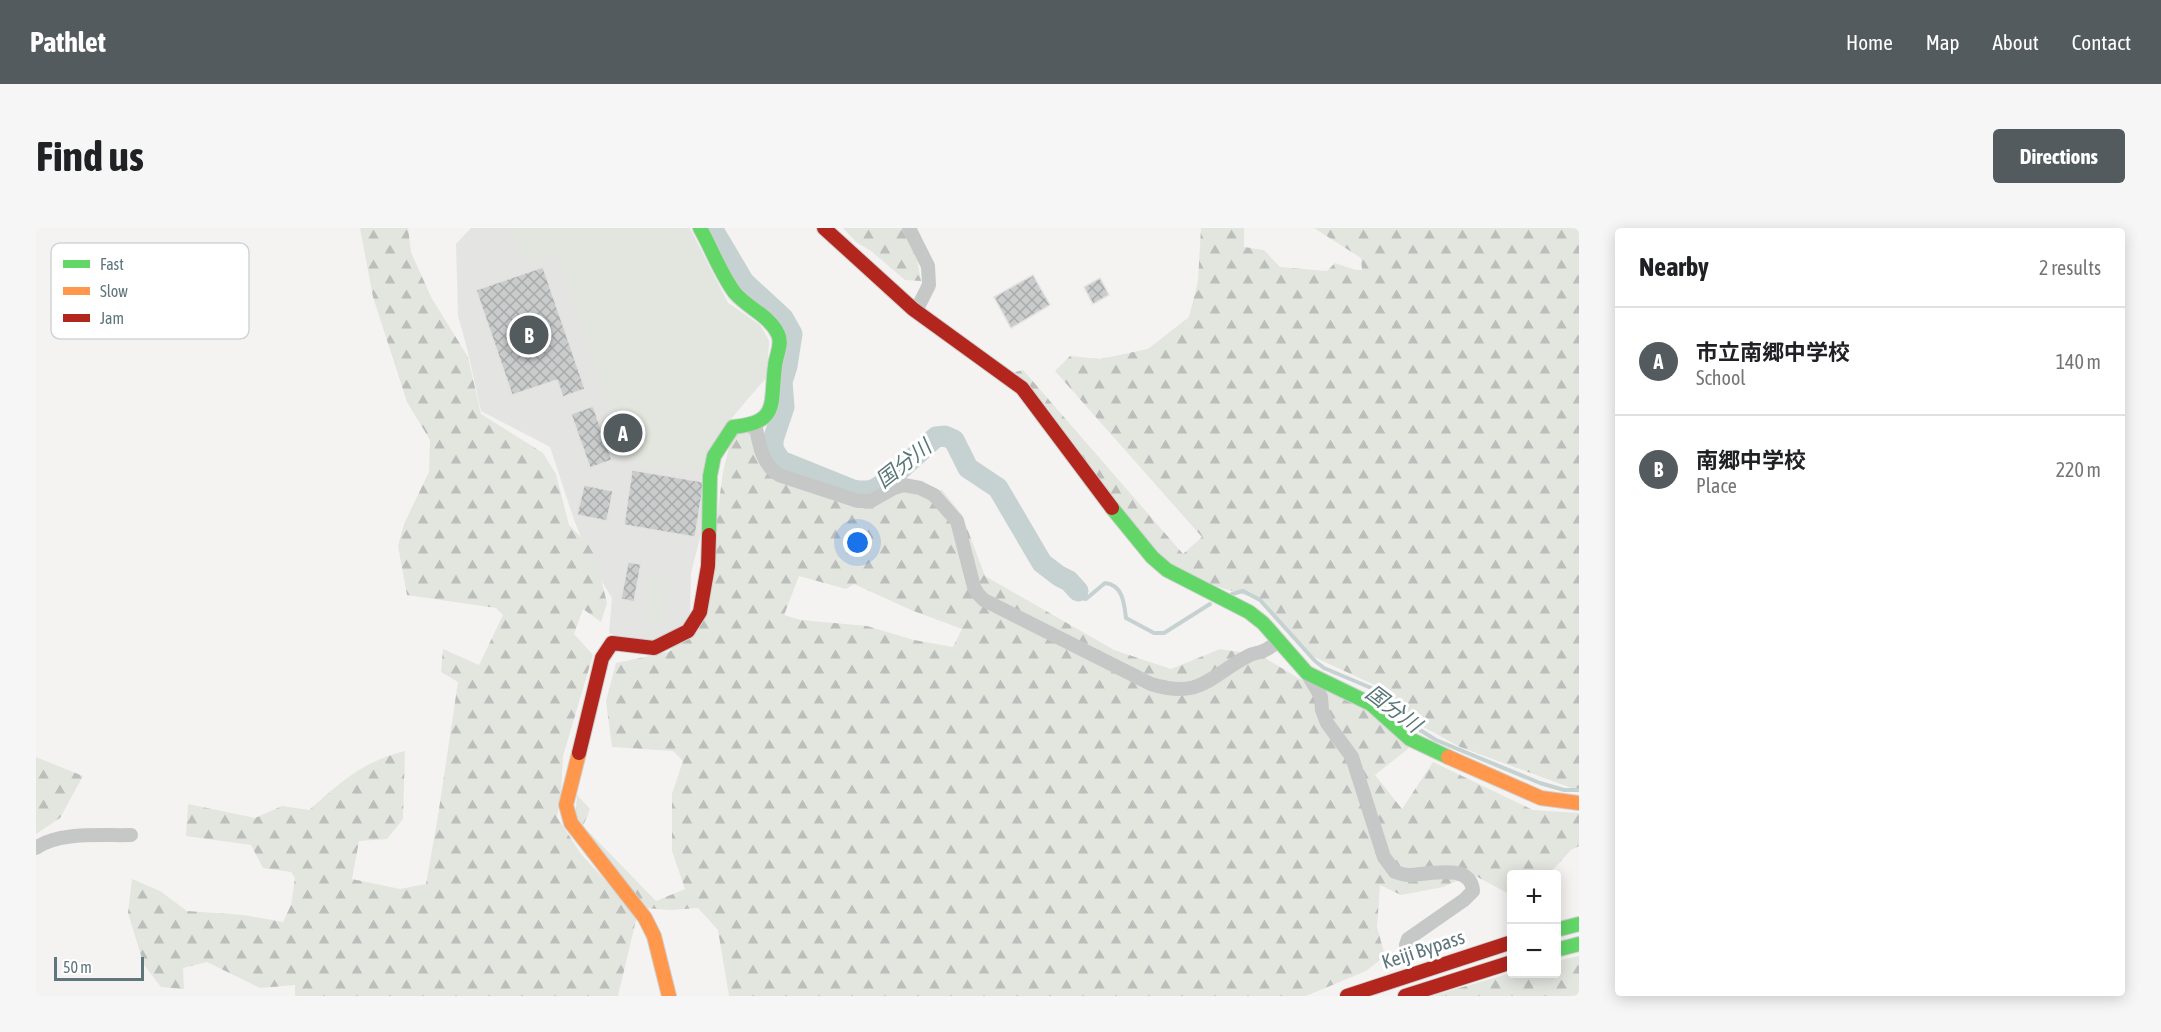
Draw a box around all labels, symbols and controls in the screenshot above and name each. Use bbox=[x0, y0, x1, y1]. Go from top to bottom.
text: Pathlet bbox=[30, 26, 106, 58]
text: Home bbox=[1846, 30, 1893, 54]
text: Map bbox=[1926, 30, 1960, 54]
text: About bbox=[1993, 30, 2039, 54]
text: Contact bbox=[2072, 30, 2131, 54]
button: Directions bbox=[1993, 129, 2125, 183]
text: Find us bbox=[36, 132, 144, 180]
legend bbox=[51, 243, 249, 339]
text: Nearby bbox=[1639, 252, 1709, 282]
text: Fast bbox=[100, 255, 124, 273]
text: 2 results bbox=[2039, 256, 2101, 279]
text: Slow bbox=[100, 282, 128, 300]
text: Jam bbox=[100, 309, 124, 327]
pin: B bbox=[510, 312, 548, 358]
text: 市立南郷中学校 bbox=[1696, 339, 1850, 365]
text: A bbox=[1654, 350, 1663, 373]
text: 140 m bbox=[2056, 350, 2101, 373]
text: School bbox=[1696, 366, 1746, 389]
pin: A bbox=[604, 410, 642, 456]
water label: 国分川 bbox=[871, 433, 937, 492]
text: 南郷中学校 bbox=[1696, 447, 1806, 473]
text: B bbox=[1654, 458, 1663, 481]
text: 220 m bbox=[2056, 458, 2101, 481]
text: Place bbox=[1696, 474, 1737, 497]
your location bbox=[843, 528, 872, 557]
water label: 国分川 bbox=[1362, 679, 1428, 738]
map controls bbox=[1507, 870, 1561, 978]
button: + bbox=[1507, 870, 1561, 924]
button: − bbox=[1507, 924, 1561, 978]
street label: Keiji Bypass bbox=[1379, 925, 1467, 973]
scale bar bbox=[54, 954, 144, 982]
text: 50 m bbox=[63, 958, 92, 976]

